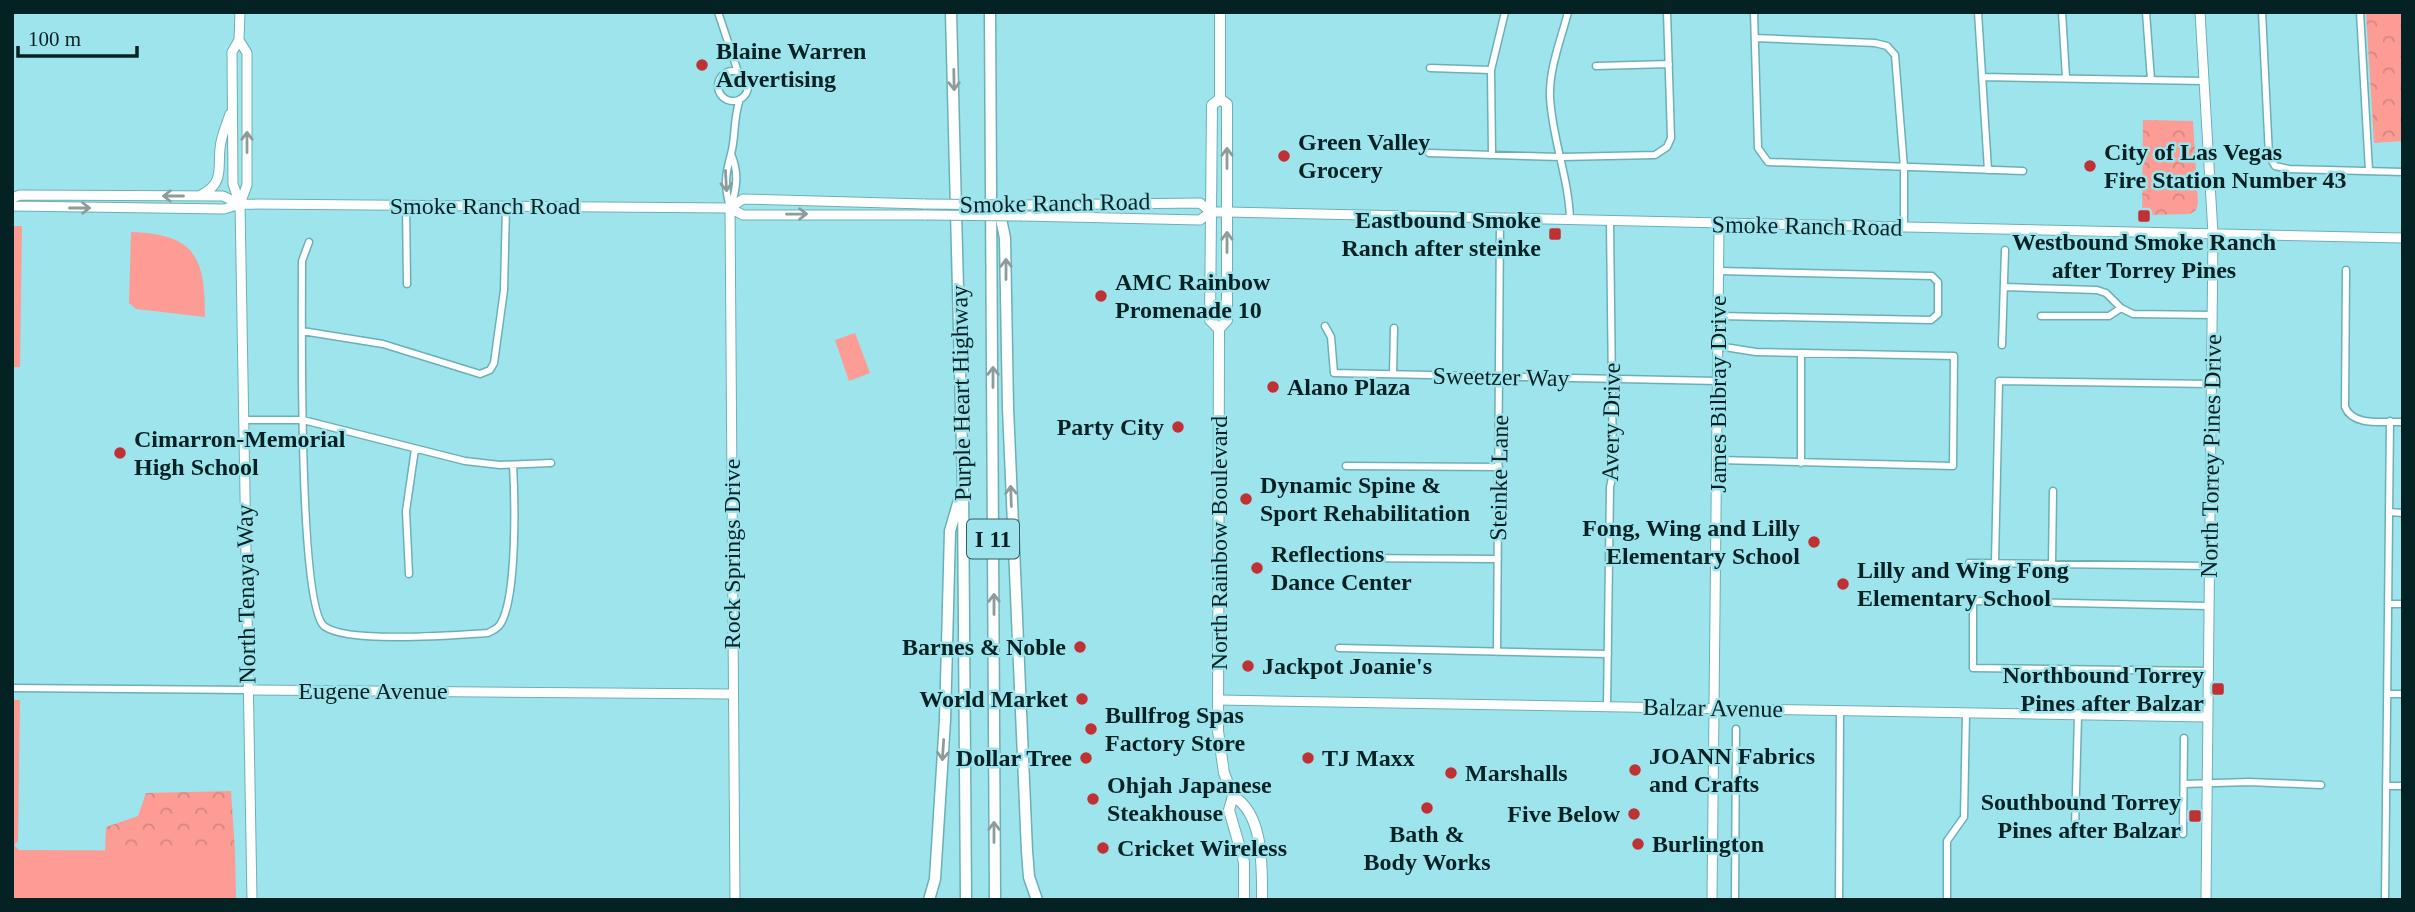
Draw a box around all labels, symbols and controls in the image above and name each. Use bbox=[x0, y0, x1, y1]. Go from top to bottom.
scale bar bbox=[18, 14, 136, 58]
text: 100 m bbox=[28, 27, 81, 51]
place label: Blaine Warren Advertising bbox=[716, 38, 866, 92]
marker: Blaine Warren Advertising bbox=[694, 57, 710, 73]
one-way arrow bbox=[947, 69, 961, 92]
place label: Green Valley Grocery bbox=[1298, 129, 1430, 183]
one-way arrow bbox=[240, 131, 254, 154]
place label: City of Las Vegas Fire Station Number 43 bbox=[2104, 139, 2346, 193]
one-way arrow bbox=[1220, 147, 1234, 170]
marker: Green Valley Grocery bbox=[1276, 148, 1292, 164]
marker: City of Las Vegas Fire Station Number 43 bbox=[2082, 158, 2098, 174]
one-way arrow bbox=[719, 169, 732, 192]
street label: Smoke Ranch Road bbox=[959, 188, 1151, 218]
one-way arrow bbox=[162, 189, 185, 203]
street label: Smoke Ranch Road bbox=[390, 193, 580, 219]
one-way arrow bbox=[68, 201, 91, 215]
one-way arrow bbox=[785, 207, 808, 221]
place label: Eastbound Smoke Ranch after steinke bbox=[1341, 207, 1541, 261]
marker: Westbound Smoke Ranch after Torrey Pines bbox=[2136, 208, 2152, 224]
street label: Smoke Ranch Road bbox=[1711, 211, 1903, 241]
marker: Eastbound Smoke Ranch after steinke bbox=[1547, 226, 1563, 242]
place label: Westbound Smoke Ranch after Torrey Pines bbox=[2012, 229, 2276, 283]
one-way arrow bbox=[1220, 231, 1234, 254]
one-way arrow bbox=[999, 258, 1012, 281]
place label: AMC Rainbow Promenade 10 bbox=[1115, 269, 1271, 323]
street label: Purple Heart Highway bbox=[946, 285, 976, 501]
marker: AMC Rainbow Promenade 10 bbox=[1093, 288, 1109, 304]
street label: James Bilbray Drive bbox=[1705, 295, 1731, 493]
street label: North Torrey Pines Drive bbox=[2196, 334, 2226, 578]
street label: Avery Drive bbox=[1597, 362, 1625, 482]
street label: Sweetzer Way bbox=[1432, 363, 1570, 391]
one-way arrow bbox=[986, 365, 1000, 388]
place label: Alano Plaza bbox=[1287, 374, 1410, 400]
marker: Alano Plaza bbox=[1265, 379, 1281, 395]
place label: Party City bbox=[1057, 414, 1164, 440]
street label: Steinke Lane bbox=[1485, 415, 1513, 541]
street label: North Rainbow Boulevard bbox=[1206, 416, 1232, 670]
marker: Party City bbox=[1170, 419, 1186, 435]
place label: Cimarron-Memorial High School bbox=[134, 426, 346, 480]
marker: Cimarron-Memorial High School bbox=[112, 445, 128, 461]
street label: Rock Springs Drive bbox=[719, 459, 745, 649]
place label: Dynamic Spine & Sport Rehabilitation bbox=[1260, 472, 1470, 526]
one-way arrow bbox=[1005, 485, 1018, 508]
marker: Dynamic Spine & Sport Rehabilitation bbox=[1238, 491, 1254, 507]
street label: North Tenaya Way bbox=[231, 504, 261, 684]
place label: Fong, Wing and Lilly Elementary School bbox=[1582, 515, 1800, 569]
road number: I 11 bbox=[967, 520, 1019, 558]
marker: Fong, Wing and Lilly Elementary School bbox=[1806, 534, 1822, 550]
place label: Reflections Dance Center bbox=[1271, 541, 1412, 595]
place label: Lilly and Wing Fong Elementary School bbox=[1857, 557, 2069, 611]
marker: Reflections Dance Center bbox=[1249, 560, 1265, 576]
marker: Lilly and Wing Fong Elementary School bbox=[1835, 576, 1851, 592]
one-way arrow bbox=[987, 593, 1001, 616]
place label: Barnes & Noble bbox=[902, 634, 1066, 660]
marker: Barnes & Noble bbox=[1072, 639, 1088, 655]
place label: Jackpot Joanie's bbox=[1262, 653, 1432, 679]
marker: Jackpot Joanie's bbox=[1240, 658, 1256, 674]
place label: Northbound Torrey Pines after Balzar bbox=[2002, 662, 2204, 716]
street label: Eugene Avenue bbox=[298, 678, 448, 704]
marker: Northbound Torrey Pines after Balzar bbox=[2210, 681, 2226, 697]
place label: World Market bbox=[919, 686, 1068, 712]
marker: World Market bbox=[1074, 691, 1090, 707]
street label: Balzar Avenue bbox=[1643, 694, 1783, 722]
place label: Bullfrog Spas Factory Store bbox=[1105, 702, 1246, 756]
marker: Bullfrog Spas Factory Store bbox=[1083, 721, 1099, 737]
one-way arrow bbox=[936, 738, 949, 761]
place label: JOANN Fabrics and Crafts bbox=[1649, 743, 1815, 797]
place label: Dollar Tree bbox=[956, 745, 1072, 771]
place label: TJ Maxx bbox=[1322, 745, 1415, 771]
marker: Dollar Tree bbox=[1078, 750, 1094, 766]
marker: TJ Maxx bbox=[1300, 750, 1316, 766]
place label: Marshalls bbox=[1465, 760, 1568, 786]
marker: JOANN Fabrics and Crafts bbox=[1627, 762, 1643, 778]
marker: Marshalls bbox=[1443, 765, 1459, 781]
place label: Ohjah Japanese Steakhouse bbox=[1107, 772, 1272, 826]
place label: Southbound Torrey Pines after Balzar bbox=[1981, 789, 2181, 843]
marker: Ohjah Japanese Steakhouse bbox=[1085, 791, 1101, 807]
marker: Bath & Body Works bbox=[1419, 800, 1435, 816]
place label: Five Below bbox=[1507, 801, 1621, 827]
marker: Five Below bbox=[1626, 806, 1642, 822]
marker: Southbound Torrey Pines after Balzar bbox=[2187, 808, 2203, 824]
one-way arrow bbox=[988, 820, 1001, 843]
place label: Bath & Body Works bbox=[1364, 821, 1490, 875]
place label: Burlington bbox=[1652, 831, 1764, 857]
place label: Cricket Wireless bbox=[1117, 835, 1287, 861]
marker: Burlington bbox=[1630, 836, 1646, 852]
marker: Cricket Wireless bbox=[1095, 840, 1111, 856]

